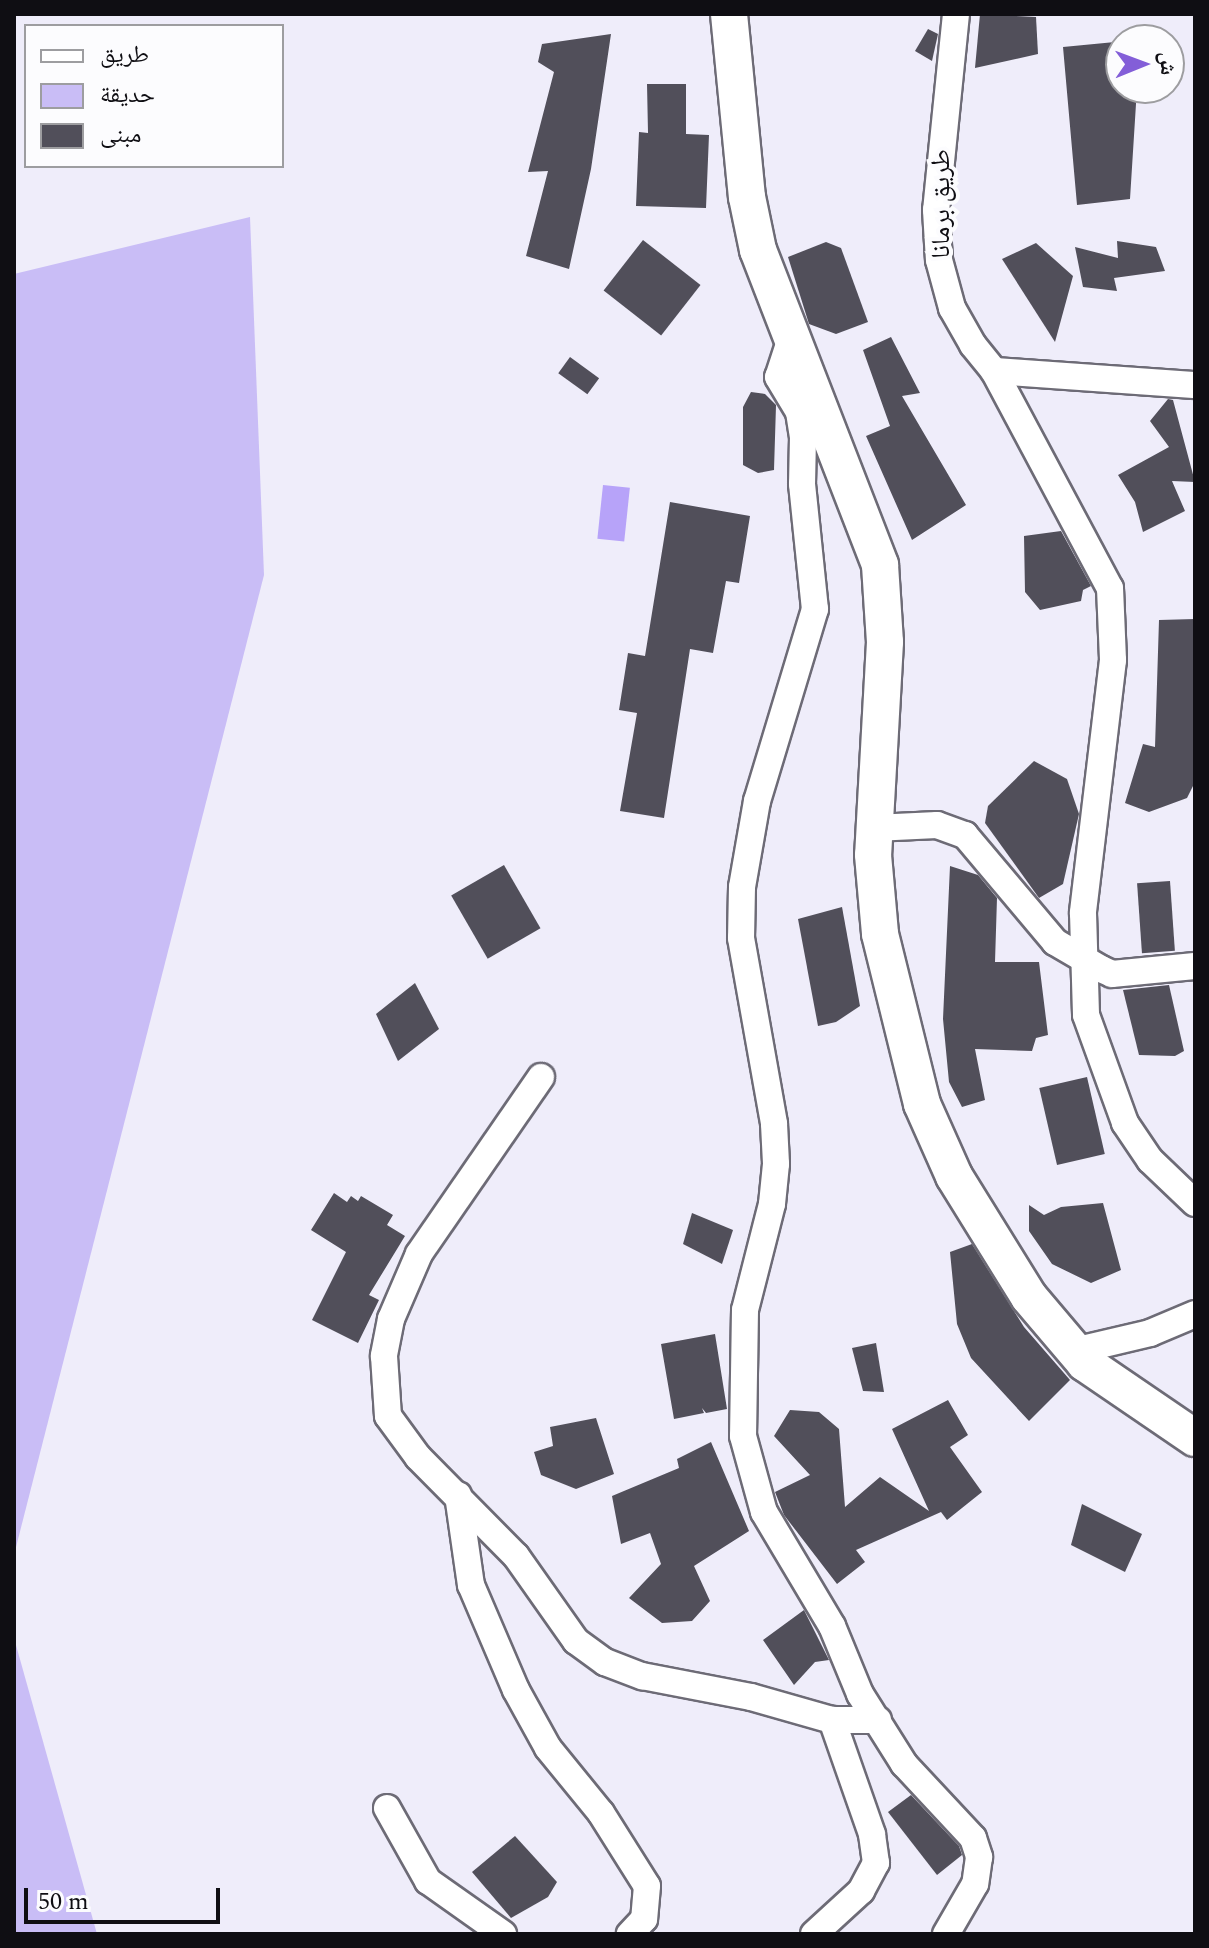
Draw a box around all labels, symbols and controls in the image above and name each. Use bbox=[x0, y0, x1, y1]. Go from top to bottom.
legend bbox=[24, 24, 284, 168]
north arrow bbox=[1105, 24, 1185, 104]
text: طريق bbox=[100, 37, 149, 73]
text: ش bbox=[1151, 52, 1184, 76]
text: حديقة bbox=[100, 77, 155, 113]
text: مبنى bbox=[100, 117, 141, 153]
street label: طريق برمانا bbox=[926, 149, 958, 259]
scale bar bbox=[28, 1872, 224, 1922]
text: 50 m bbox=[38, 1884, 89, 1920]

